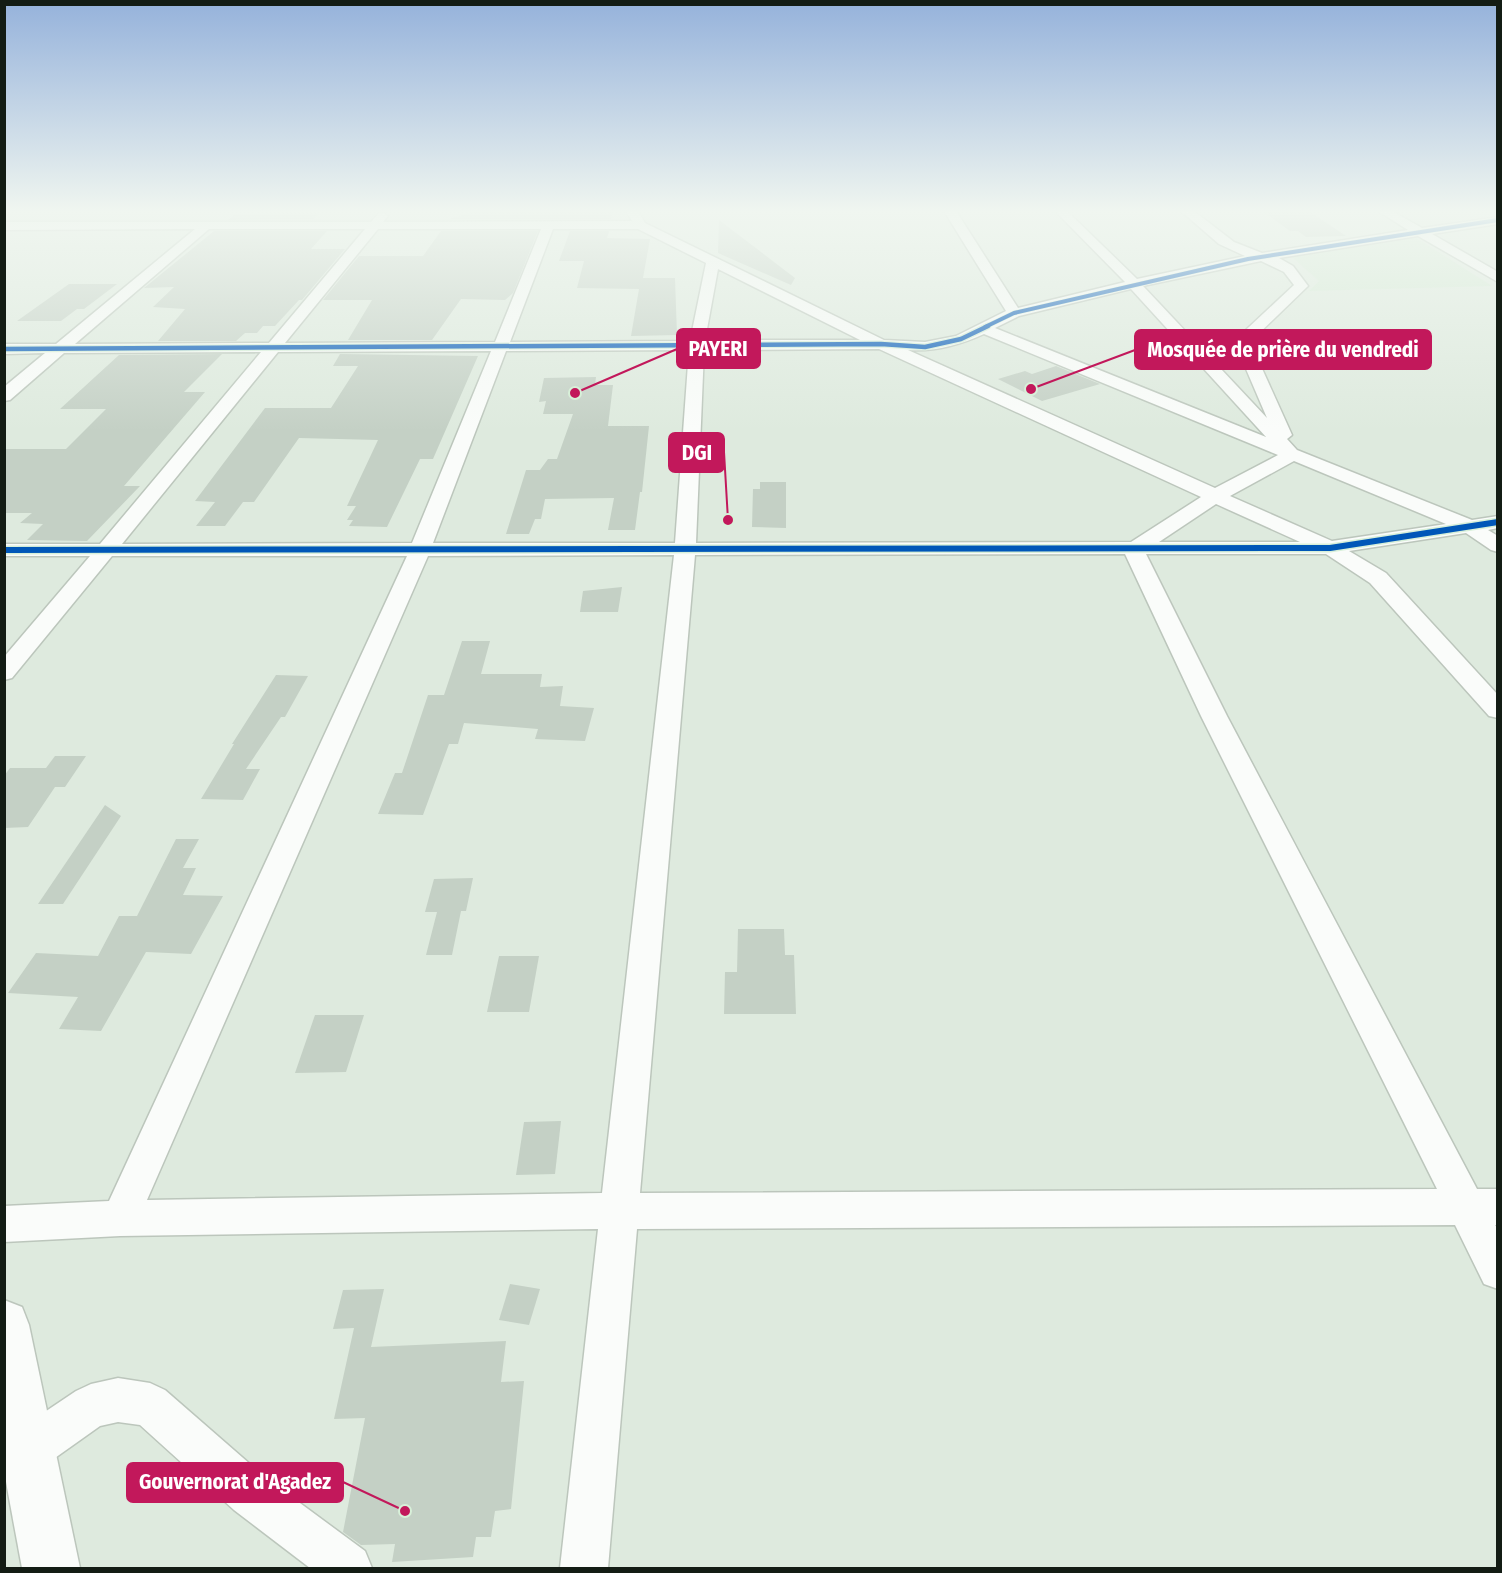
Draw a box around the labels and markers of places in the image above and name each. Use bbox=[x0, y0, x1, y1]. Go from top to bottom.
callout: PAYERI bbox=[677, 329, 760, 368]
callout: Mosquée de prière du vendredi bbox=[1135, 330, 1431, 369]
callout: DGI bbox=[669, 433, 724, 472]
callout: Gouvernorat d'Agadez bbox=[127, 1463, 343, 1502]

